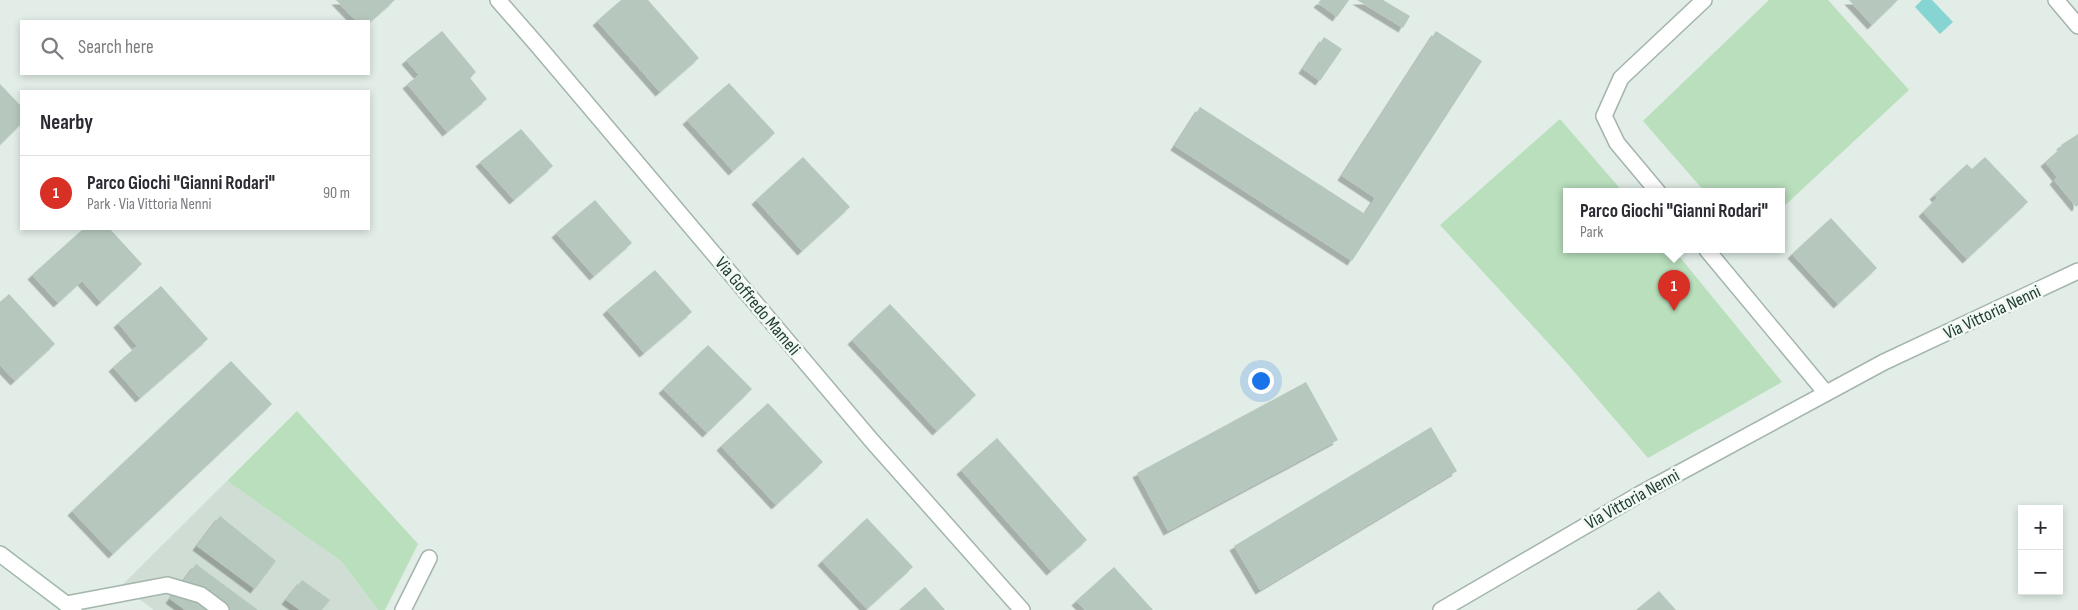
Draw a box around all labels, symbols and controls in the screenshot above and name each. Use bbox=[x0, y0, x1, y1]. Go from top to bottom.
search box bbox=[20, 20, 370, 75]
icon: search bbox=[38, 34, 66, 62]
text: Search here bbox=[78, 36, 154, 59]
text: Nearby bbox=[40, 110, 93, 135]
text: Parco Giochi "Gianni Rodari" bbox=[87, 172, 275, 195]
text: 1 bbox=[53, 184, 59, 203]
text: 90 m bbox=[323, 184, 350, 203]
popup bbox=[1563, 188, 1785, 253]
text: Park · Via Vittoria Nenni bbox=[87, 195, 212, 214]
text: Parco Giochi "Gianni Rodari" bbox=[1580, 200, 1768, 223]
text: Park bbox=[1580, 223, 1603, 242]
street label: Via Goffredo Mameli bbox=[711, 253, 805, 360]
pin: 1 bbox=[1658, 270, 1690, 311]
street label: Via Vittoria Nenni bbox=[1940, 281, 2044, 344]
your location bbox=[1248, 368, 1274, 394]
street label: Via Vittoria Nenni bbox=[1581, 465, 1683, 534]
map controls bbox=[2018, 505, 2063, 595]
button: + bbox=[2018, 505, 2063, 550]
button: − bbox=[2018, 550, 2063, 595]

